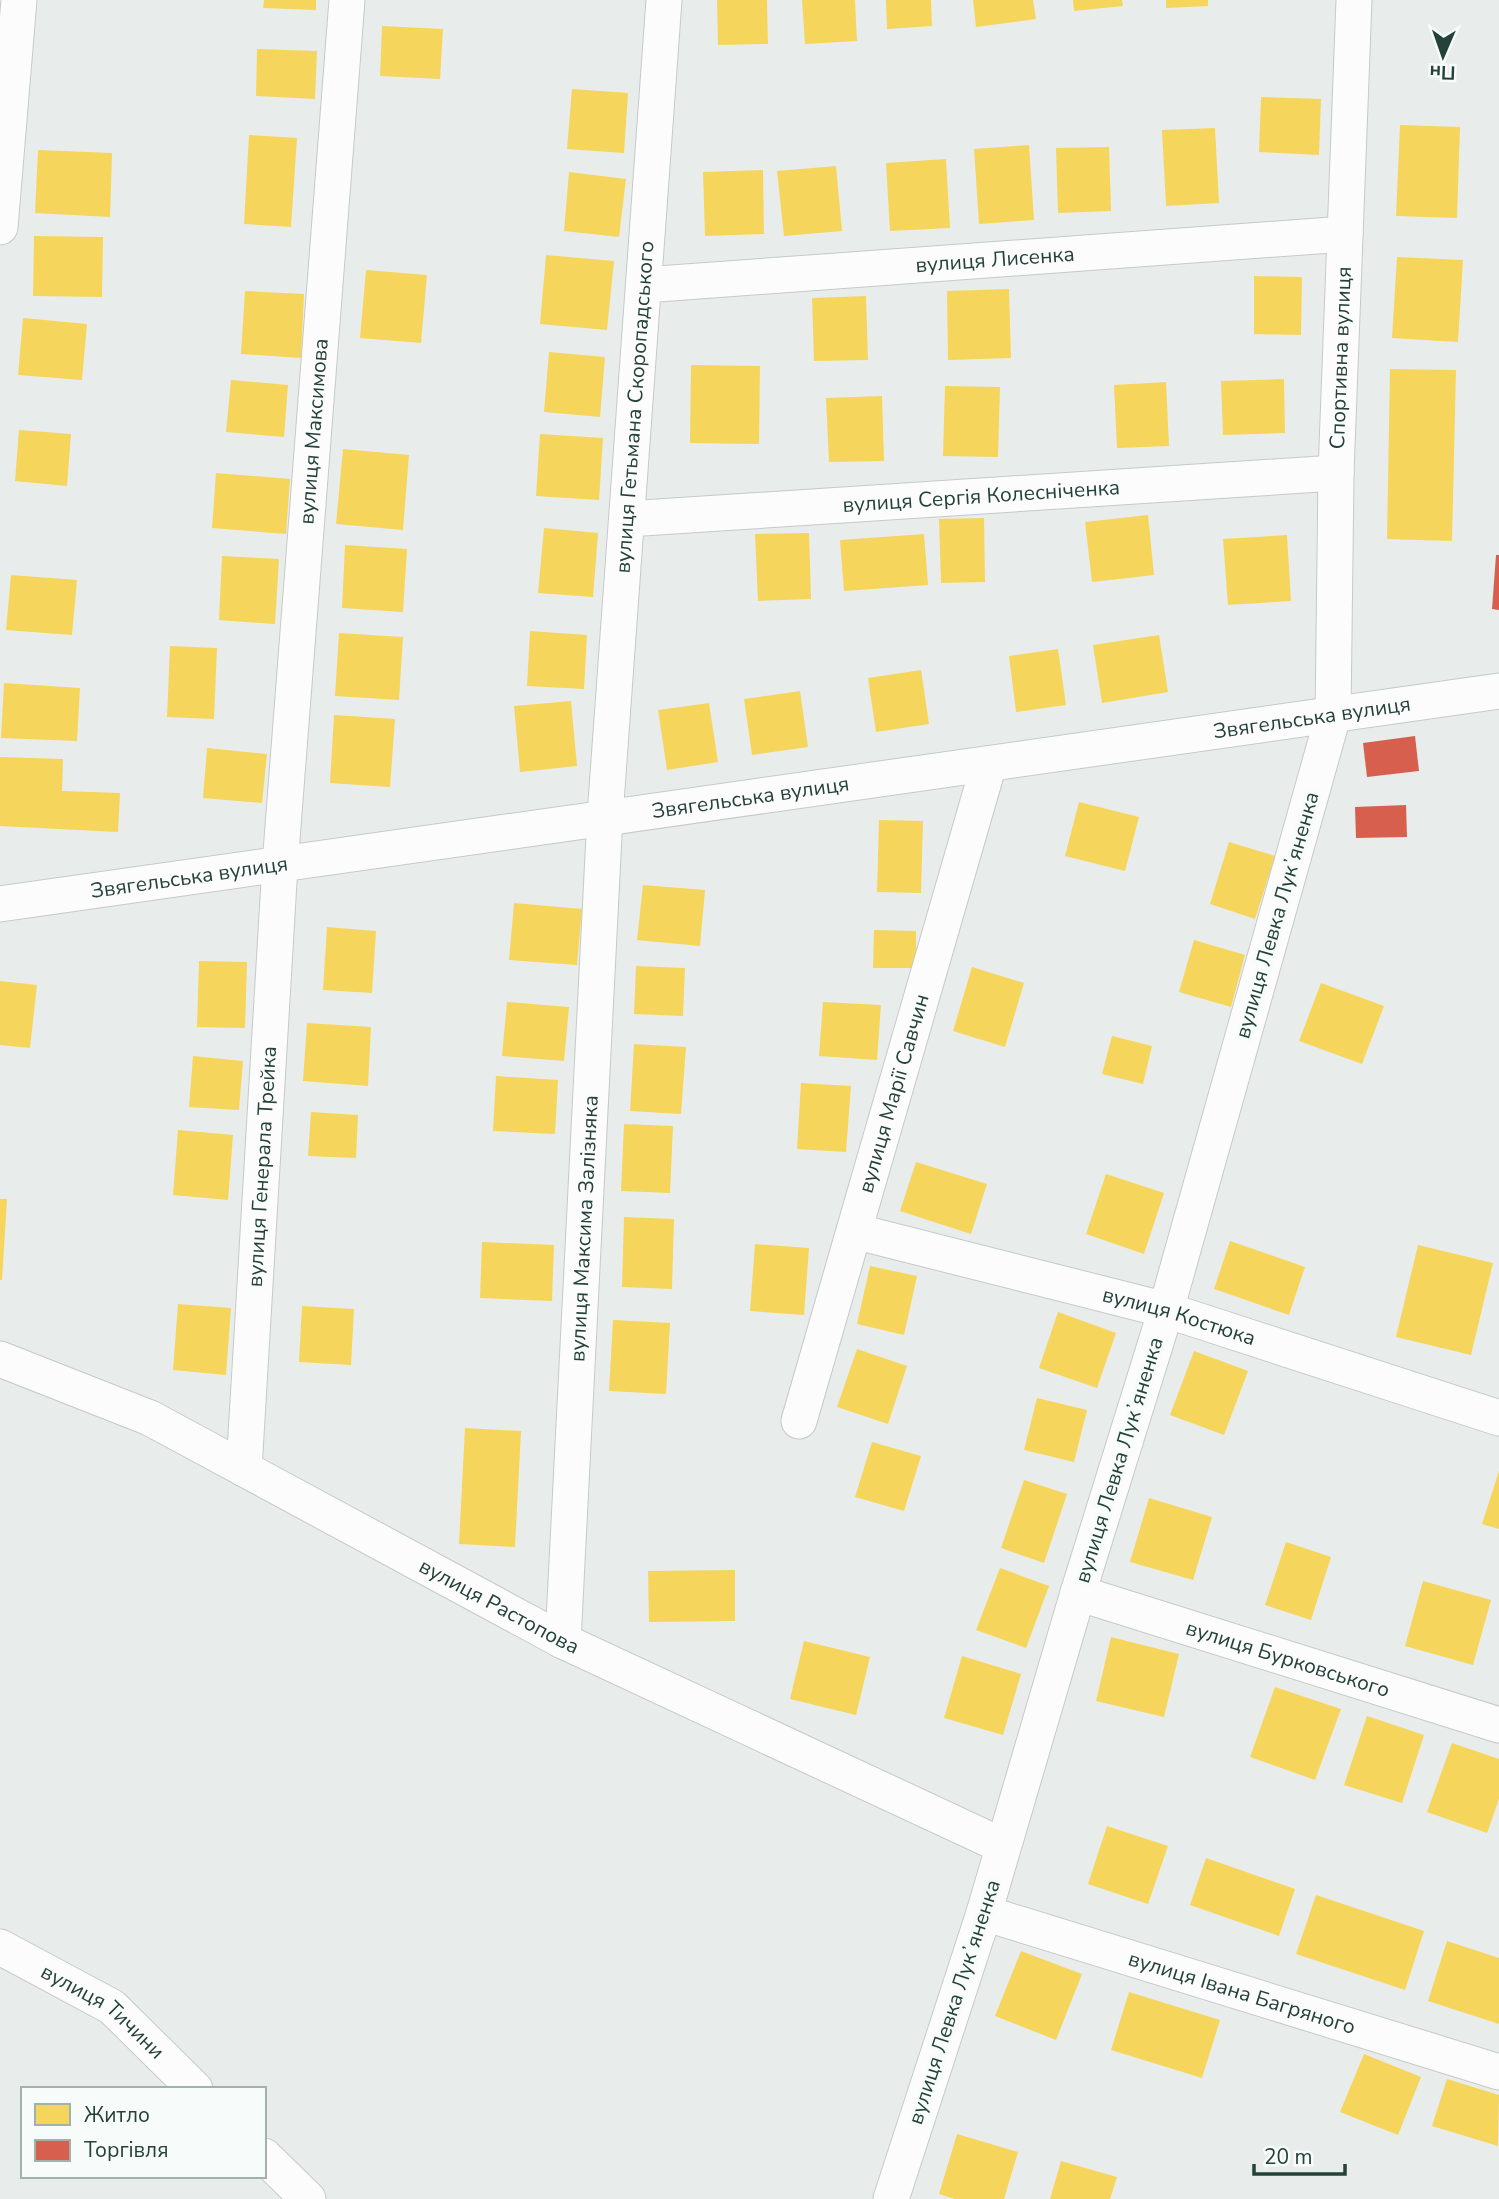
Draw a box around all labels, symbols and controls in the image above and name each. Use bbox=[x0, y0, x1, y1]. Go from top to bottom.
north arrow bbox=[1408, 21, 1478, 91]
text: Пн bbox=[1429, 59, 1456, 85]
street label: вулиця Гетьмана Скоропадського bbox=[609, 240, 661, 574]
street label: вулиця Лисенка bbox=[915, 240, 1076, 279]
street label: Спортивна вулиця bbox=[1323, 266, 1358, 450]
street label: вулиця Максимова bbox=[292, 337, 335, 525]
street label: вулиця Сергія Колесніченка bbox=[842, 473, 1121, 519]
street label: Звягельська вулиця bbox=[1211, 690, 1412, 745]
street label: Звягельська вулиця bbox=[650, 769, 851, 825]
street label: вулиця Левка Лукʼяненка bbox=[1228, 788, 1326, 1042]
street label: Звягельська вулиця bbox=[88, 849, 290, 905]
street label: вулиця Марії Савчин bbox=[852, 991, 936, 1196]
street label: вулиця Генерала Трейка bbox=[241, 1045, 283, 1288]
street label: вулиця Максима Залізняка bbox=[563, 1094, 605, 1363]
street label: вулиця Костюка bbox=[1099, 1280, 1259, 1352]
street label: вулиця Левка Лукʼяненка bbox=[1068, 1334, 1170, 1586]
street label: вулиця Растопова bbox=[414, 1552, 584, 1661]
street label: вулиця Бурковського bbox=[1182, 1614, 1393, 1704]
street label: вулиця Левка Лукʼяненка bbox=[901, 1876, 1007, 2128]
street label: вулиця Івана Багряного bbox=[1125, 1944, 1359, 2041]
street label: вулиця Тичини bbox=[36, 1957, 171, 2065]
legend bbox=[21, 2087, 266, 2178]
text: Житло bbox=[84, 2101, 150, 2129]
scale bar bbox=[1254, 2132, 1345, 2176]
text: Торгівля bbox=[84, 2136, 168, 2164]
text: 20 m bbox=[1264, 2143, 1313, 2171]

